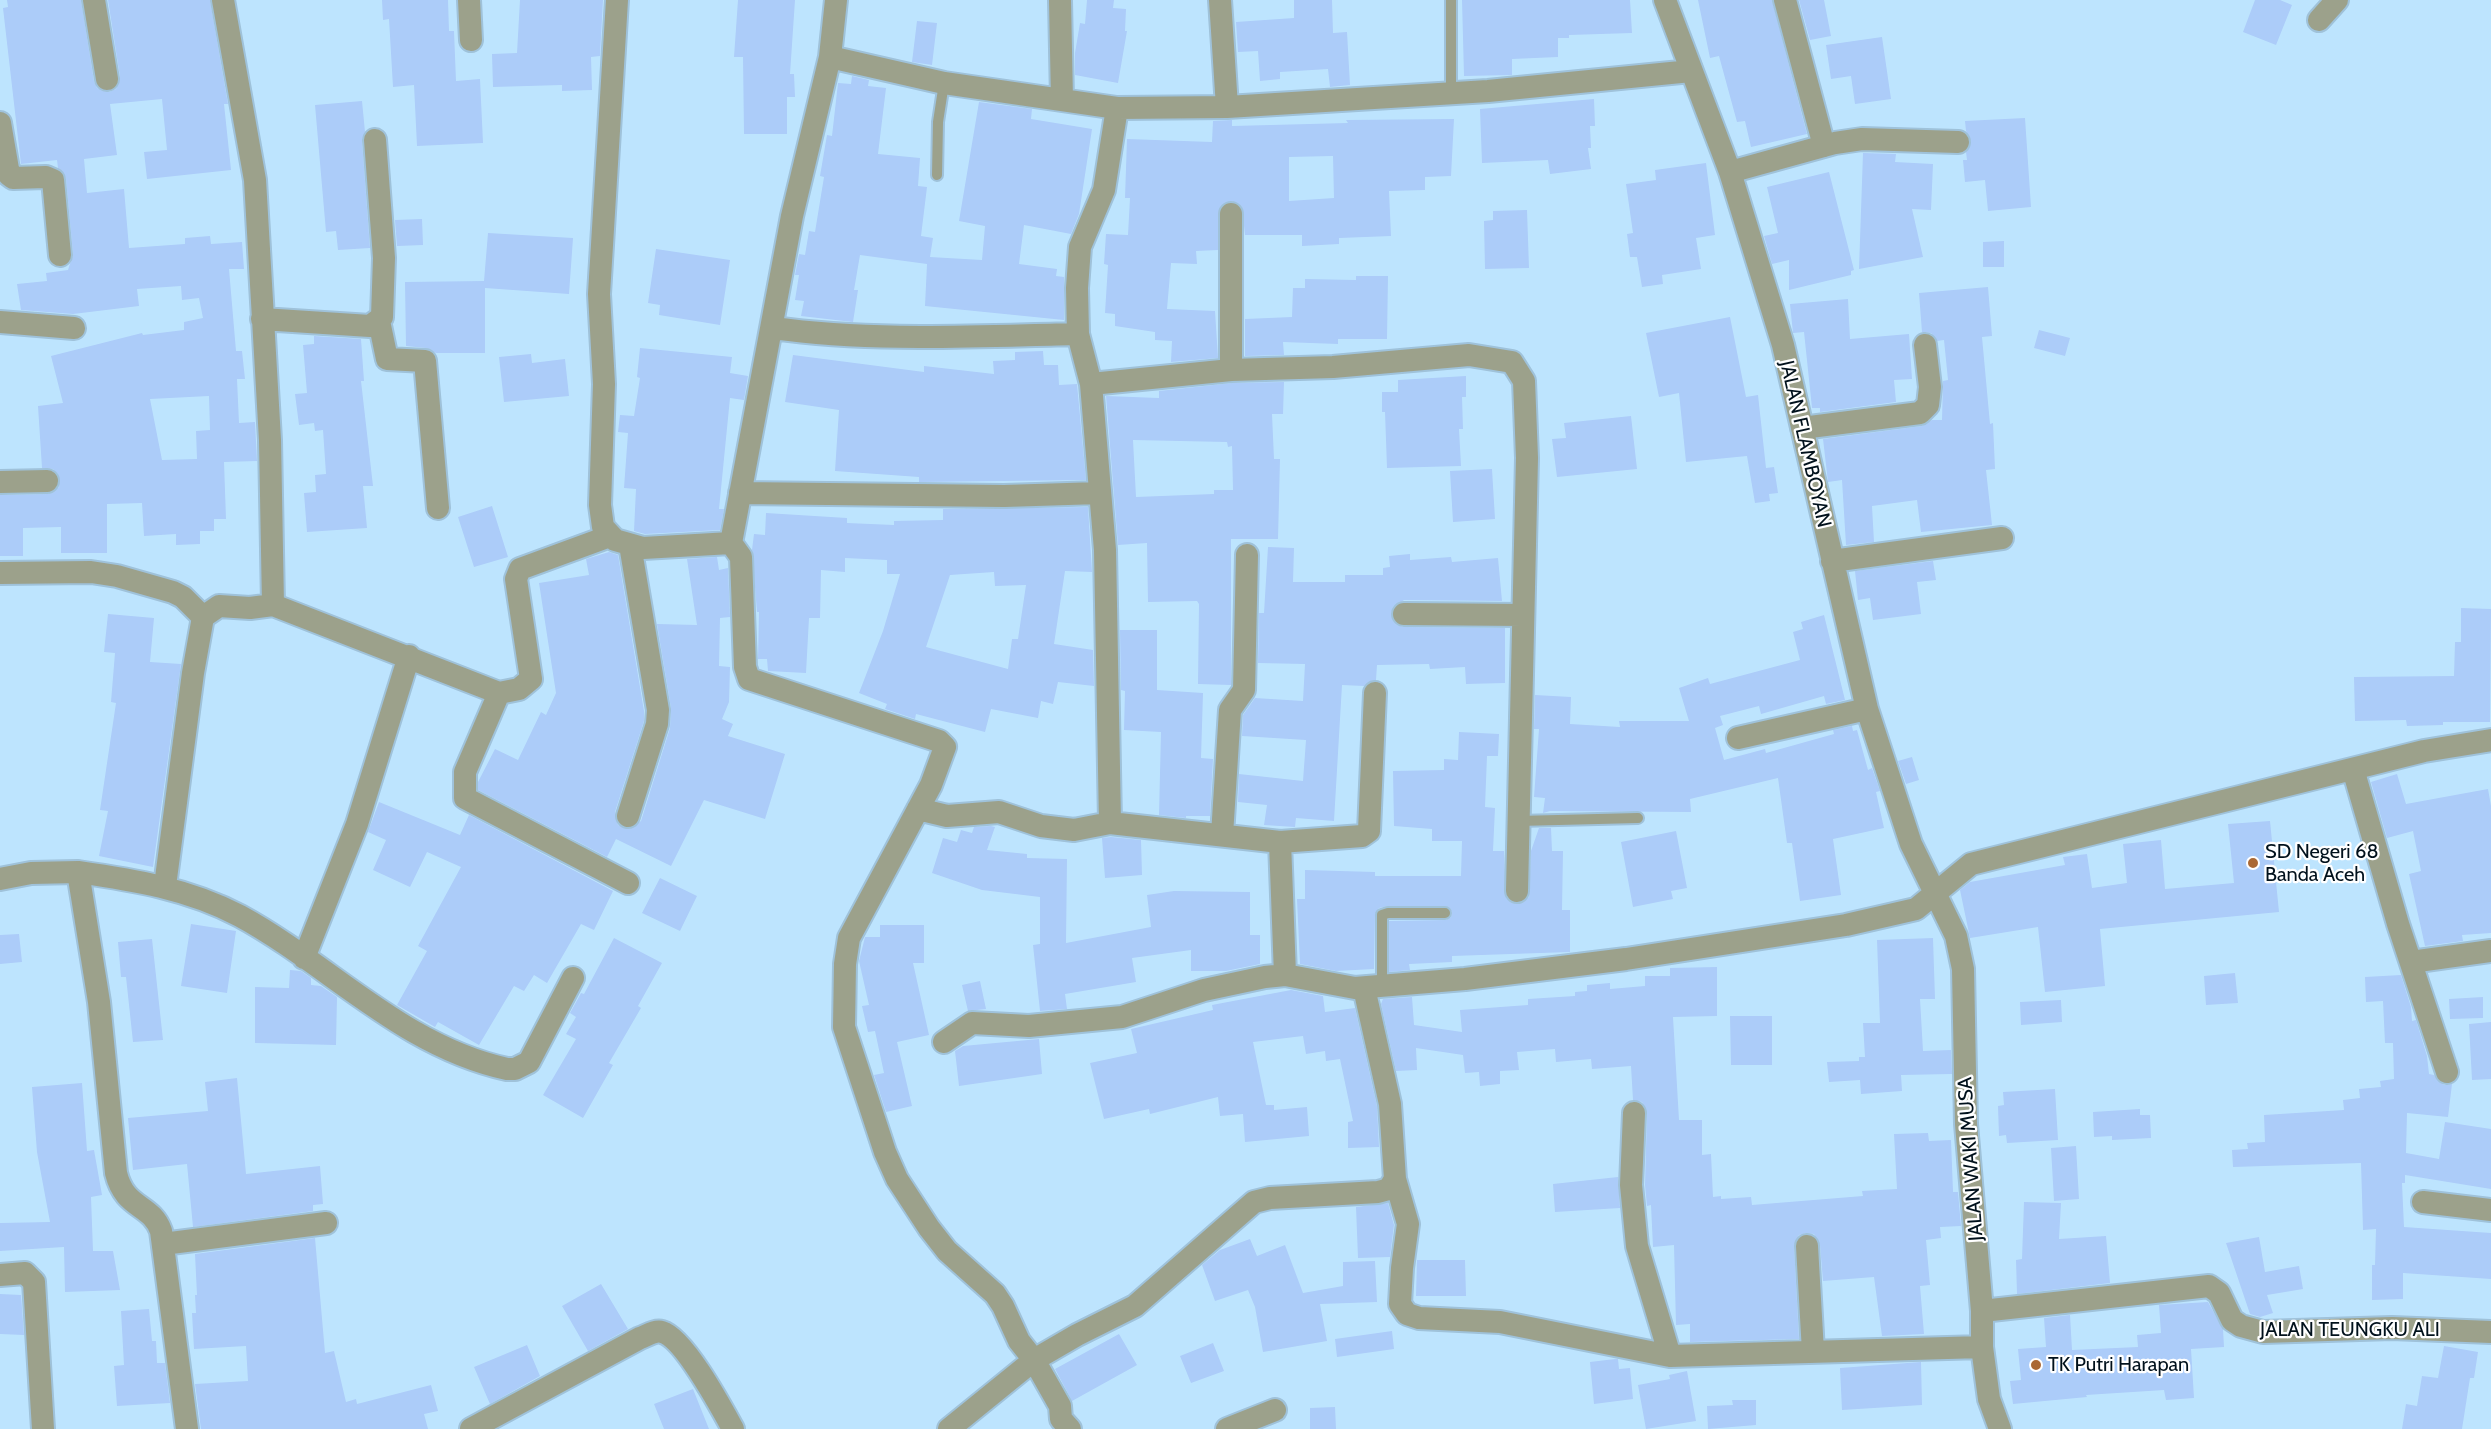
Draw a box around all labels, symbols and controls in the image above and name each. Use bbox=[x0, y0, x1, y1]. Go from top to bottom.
street label: JALAN FLAMBOYAN bbox=[1774, 358, 1836, 530]
place label: SD Negeri 68 Banda Aceh bbox=[2265, 840, 2378, 887]
marker: SD Negeri 68 Banda Aceh bbox=[2246, 856, 2260, 870]
street label: JALAN WAKI MUSA bbox=[1953, 1076, 1989, 1242]
street label: JALAN TEUNGKU ALI bbox=[2260, 1318, 2440, 1342]
place label: TK Putri Harapan bbox=[2048, 1353, 2189, 1377]
marker: TK Putri Harapan bbox=[2029, 1358, 2043, 1372]

